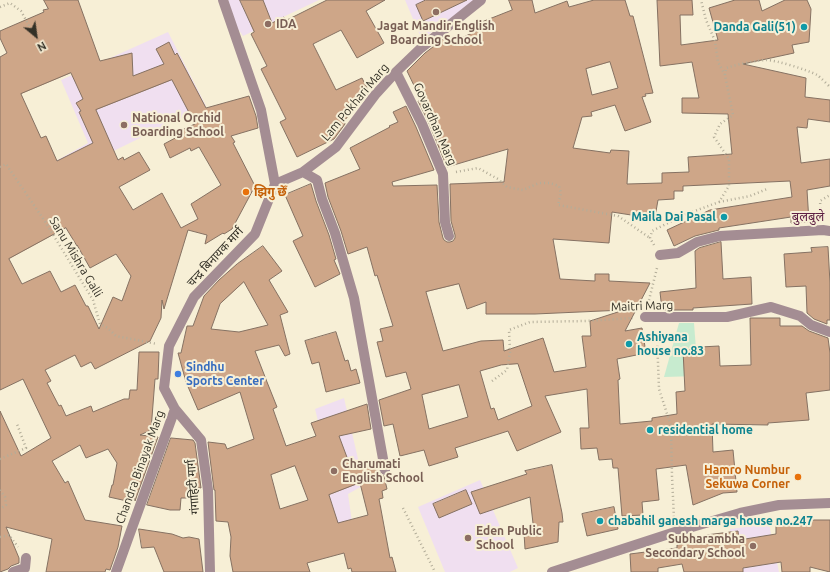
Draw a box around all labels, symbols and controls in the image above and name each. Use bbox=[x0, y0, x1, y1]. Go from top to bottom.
marker: Jagat Mandir English Boarding School bbox=[431, 7, 441, 17]
north arrow bbox=[16, 16, 56, 56]
place label: IDA bbox=[276, 17, 297, 31]
marker: IDA bbox=[263, 19, 273, 29]
place label: Jagat Mandir English Boarding School bbox=[377, 19, 495, 47]
place label: Danda Gali(51) bbox=[714, 20, 796, 34]
marker: Danda Gali(51) bbox=[799, 22, 809, 32]
text: N bbox=[35, 39, 48, 54]
street label: Lam Pokhari Marg bbox=[318, 60, 392, 144]
street label: Govardhan Marg bbox=[410, 80, 460, 168]
place label: National Orchid Boarding School bbox=[132, 111, 224, 139]
marker: National Orchid Boarding School bbox=[119, 120, 129, 130]
place label: झिगु छेँ bbox=[254, 185, 287, 199]
marker: झिगु छेँ bbox=[241, 187, 251, 197]
district label: बुलबुले bbox=[792, 209, 824, 225]
place label: Maila Dai Pasal bbox=[631, 210, 716, 224]
marker: Maila Dai Pasal bbox=[719, 212, 729, 222]
street label: Sanu Mishra Galli bbox=[46, 214, 106, 300]
street label: चन्द्र बिनायक मार्ग bbox=[184, 224, 246, 290]
street label: Maitri Marg bbox=[611, 298, 673, 314]
place label: Ashiyana house no.83 bbox=[637, 330, 704, 358]
marker: Ashiyana house no.83 bbox=[624, 339, 634, 349]
place label: Sindhu Sports Center bbox=[186, 360, 264, 388]
marker: Sindhu Sports Center bbox=[173, 369, 183, 379]
street label: Chandra Binayak Marg bbox=[113, 408, 167, 526]
place label: residential home bbox=[658, 423, 753, 437]
marker: residential home bbox=[645, 425, 655, 435]
place label: Charumati English School bbox=[342, 457, 424, 485]
street label: गंगाहिटी मार्ग bbox=[183, 459, 203, 515]
place label: Hamro Numbur Sekuwa Corner bbox=[704, 463, 790, 491]
marker: Charumati English School bbox=[329, 466, 339, 476]
marker: Hamro Numbur Sekuwa Corner bbox=[793, 472, 803, 482]
place label: chabahil ganesh marga house no.247 bbox=[608, 514, 813, 528]
marker: chabahil ganesh marga house no.247 bbox=[595, 516, 605, 526]
place label: Eden Public School bbox=[476, 524, 542, 552]
place label: Subharambha Secondary School bbox=[645, 532, 745, 560]
marker: Eden Public School bbox=[463, 533, 473, 543]
marker: Subharambha Secondary School bbox=[748, 541, 758, 551]

